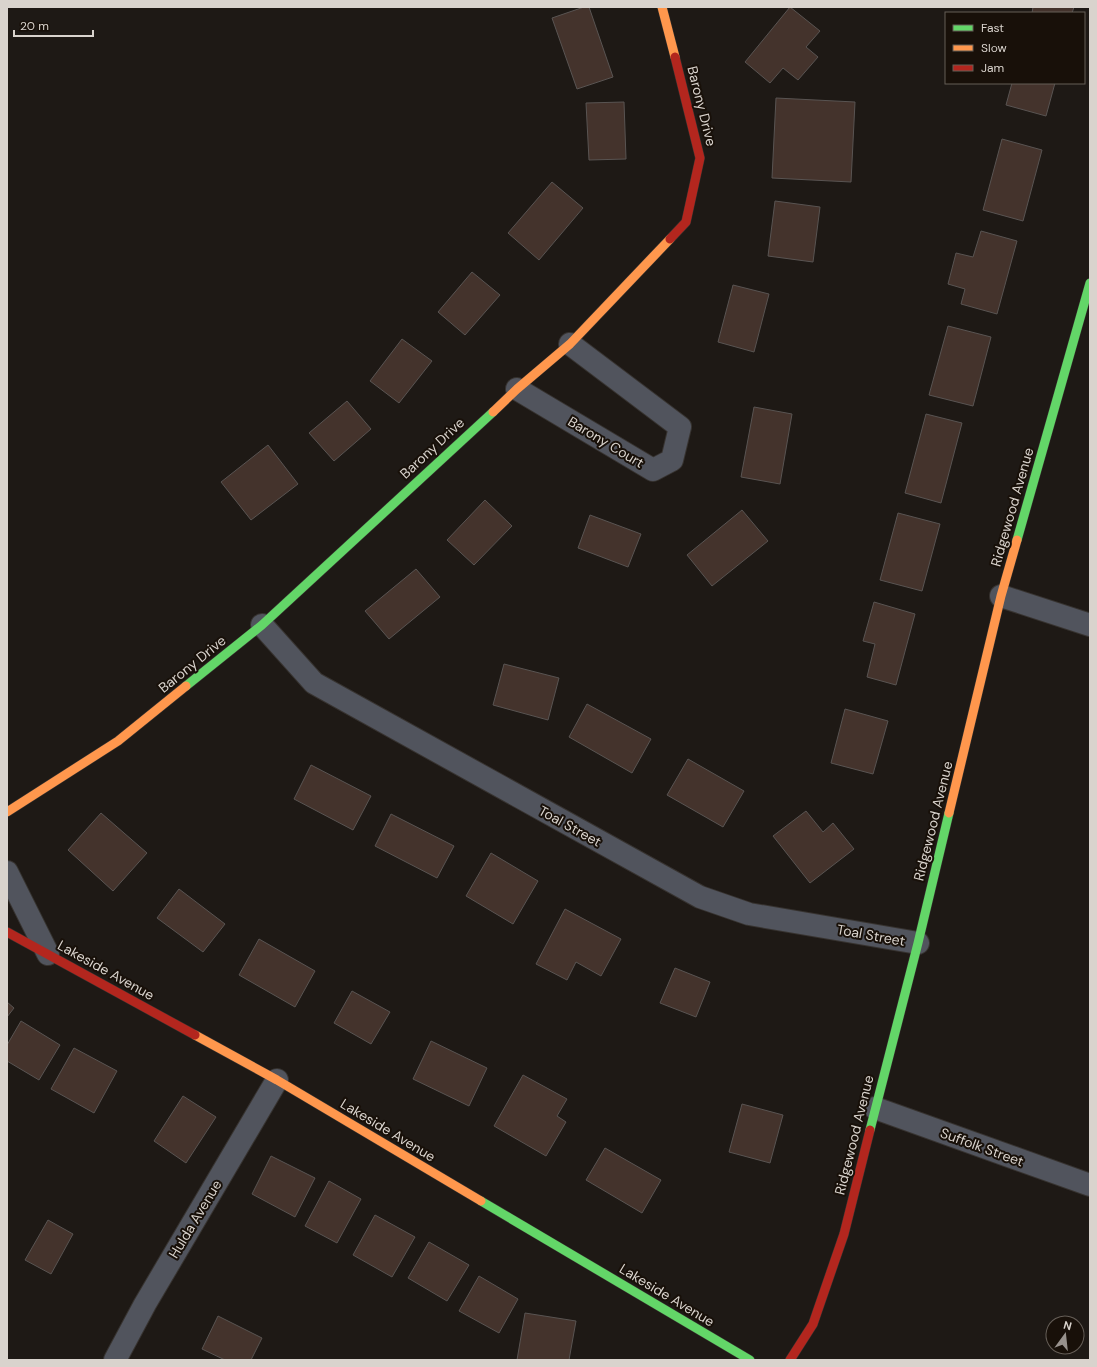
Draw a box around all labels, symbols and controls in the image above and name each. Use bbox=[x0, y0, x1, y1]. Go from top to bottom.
scale bar bbox=[14, 12, 93, 38]
legend bbox=[945, 12, 1085, 84]
text: 20 m bbox=[20, 18, 49, 34]
text: Fast bbox=[981, 20, 1004, 36]
text: Slow bbox=[981, 40, 1007, 56]
text: Jam bbox=[981, 60, 1004, 76]
street label: Barony Drive bbox=[683, 64, 721, 148]
street label: Barony Court bbox=[565, 412, 647, 472]
street label: Barony Drive bbox=[396, 414, 468, 482]
street label: Ridgewood Avenue bbox=[986, 445, 1038, 568]
street label: Barony Drive bbox=[155, 631, 229, 697]
street label: Ridgewood Avenue bbox=[909, 759, 957, 883]
street label: Toal Street bbox=[535, 801, 605, 851]
street label: Toal Street bbox=[835, 920, 907, 950]
street label: Lakeside Avenue bbox=[54, 936, 158, 1004]
street label: Ridgewood Avenue bbox=[830, 1073, 878, 1197]
street label: Lakeside Avenue bbox=[337, 1094, 439, 1166]
street label: Suffolk Street bbox=[938, 1124, 1026, 1170]
street label: Hulda Avenue bbox=[165, 1176, 225, 1262]
street label: Lakeside Avenue bbox=[616, 1259, 718, 1331]
north arrow bbox=[1045, 1315, 1085, 1355]
text: N bbox=[1062, 1318, 1073, 1333]

